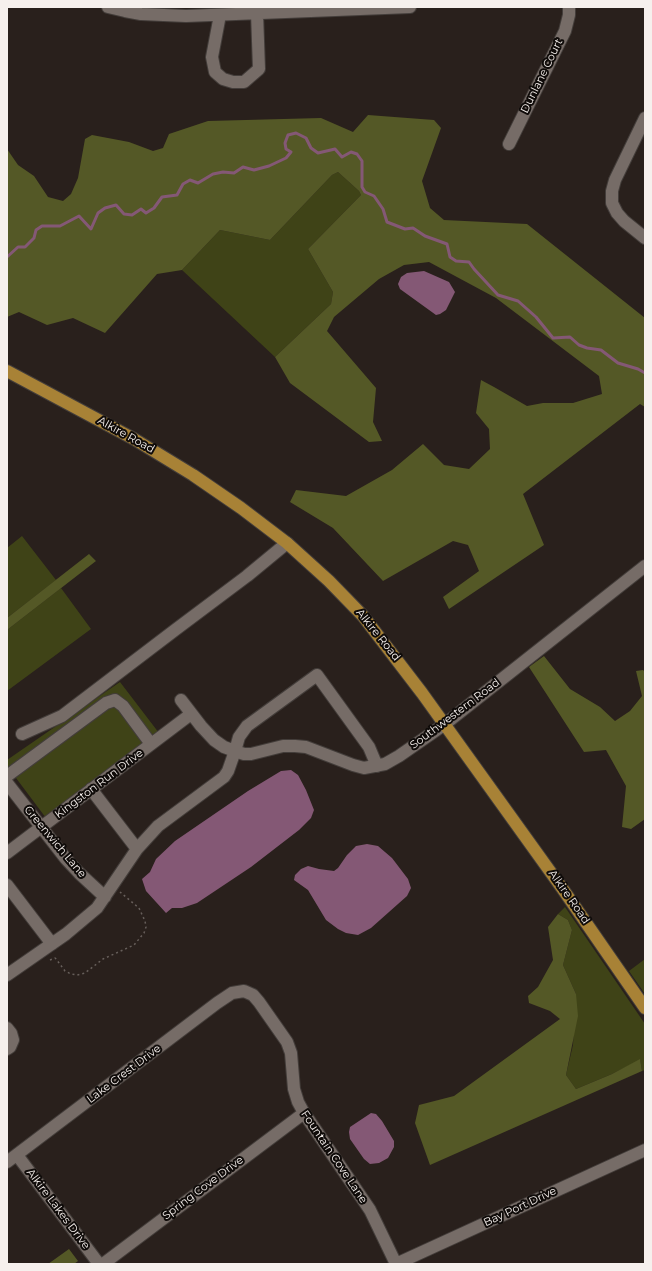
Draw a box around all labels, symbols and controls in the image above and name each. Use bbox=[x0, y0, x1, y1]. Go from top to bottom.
street label: Dunlane Court bbox=[518, 37, 566, 115]
street label: Alkire Road bbox=[95, 414, 157, 456]
street label: Alkire Road bbox=[353, 606, 403, 664]
street label: Southwestern Road bbox=[408, 676, 502, 752]
street label: Kingston Run Drive bbox=[52, 747, 146, 821]
street label: Greenwich Lane bbox=[21, 803, 89, 881]
street label: Alkire Road bbox=[546, 867, 592, 927]
street label: Lake Crest Drive bbox=[84, 1042, 164, 1106]
street label: Fountain Cove Lane bbox=[298, 1108, 370, 1206]
street label: Spring Cove Drive bbox=[160, 1153, 246, 1223]
street label: Alkire Lakes Drive bbox=[23, 1166, 93, 1252]
street label: Bay Port Drive bbox=[482, 1184, 558, 1230]

